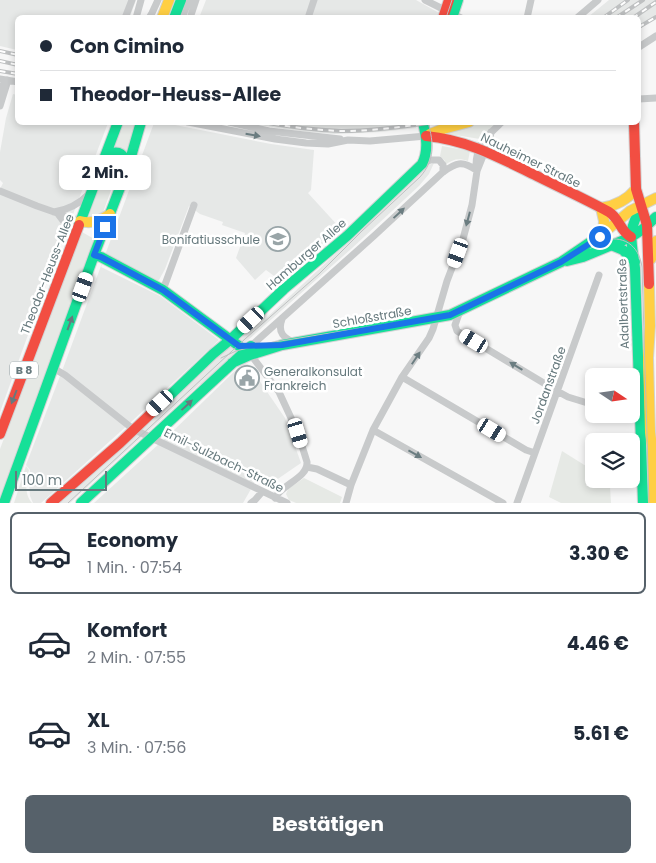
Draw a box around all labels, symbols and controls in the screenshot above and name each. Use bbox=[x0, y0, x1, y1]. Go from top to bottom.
text: Con Cimino bbox=[70, 33, 184, 60]
text: Theodor-Heuss-Allee bbox=[70, 81, 281, 108]
street label: Nauheimer Straße bbox=[478, 128, 584, 192]
one-way arrow bbox=[246, 132, 262, 140]
callout: 2 Min. bbox=[59, 154, 151, 190]
text: 2 Min. bbox=[81, 161, 129, 184]
one-way arrow bbox=[392, 207, 404, 219]
street label: Theodor-Heuss-Allee bbox=[16, 211, 78, 337]
one-way arrow bbox=[464, 211, 472, 226]
street label: Hamburger Allee bbox=[262, 214, 350, 294]
route end bbox=[94, 216, 116, 238]
school or university icon: Bonifatiusschule bbox=[265, 226, 291, 252]
route start bbox=[589, 226, 611, 248]
place label: Bonifatiusschule bbox=[162, 231, 260, 248]
car bbox=[445, 236, 470, 270]
street label: Adalbertstraße bbox=[613, 258, 633, 350]
car bbox=[70, 270, 95, 304]
street label: Schloßstraße bbox=[331, 302, 413, 332]
car bbox=[234, 304, 267, 336]
one-way arrow bbox=[67, 315, 74, 330]
car bbox=[457, 327, 490, 355]
street label: Jordanstraße bbox=[526, 344, 570, 426]
one-way arrow bbox=[411, 351, 421, 364]
road number: B 8 bbox=[10, 362, 38, 378]
one-way arrow bbox=[509, 362, 522, 371]
place label: Generalkonsulat Frankreich bbox=[264, 363, 362, 394]
public building icon: Generalkonsulat Frankreich bbox=[234, 365, 260, 391]
north arrow bbox=[585, 368, 640, 422]
map controls bbox=[585, 368, 640, 488]
car bbox=[143, 387, 176, 419]
one-way arrow bbox=[10, 389, 17, 404]
one-way arrow bbox=[181, 399, 193, 411]
car bbox=[286, 416, 309, 450]
car bbox=[475, 416, 508, 444]
street label: Emil-Sulzbach-Straße bbox=[161, 424, 287, 496]
button: layers bbox=[585, 433, 640, 488]
one-way arrow bbox=[409, 449, 422, 458]
scale bar bbox=[15, 468, 108, 491]
text: 100 m bbox=[22, 470, 62, 490]
text: Economy bbox=[87, 527, 178, 554]
icon: car bbox=[27, 531, 72, 576]
text: 3.30 € bbox=[569, 540, 629, 567]
text: 1 Min. · 07:54 bbox=[87, 556, 182, 579]
text: Komfort bbox=[87, 617, 167, 644]
icon: car bbox=[27, 621, 72, 666]
text: 4.46 € bbox=[567, 630, 629, 657]
text: 2 Min. · 07:55 bbox=[87, 646, 186, 669]
text: XL bbox=[87, 707, 110, 734]
icon: car bbox=[27, 711, 72, 756]
text: 5.61 € bbox=[573, 720, 629, 747]
text: 3 Min. · 07:56 bbox=[87, 736, 186, 759]
button: Bestätigen bbox=[25, 795, 631, 853]

